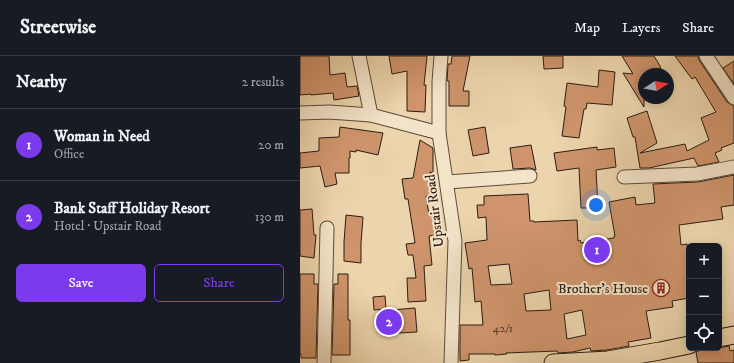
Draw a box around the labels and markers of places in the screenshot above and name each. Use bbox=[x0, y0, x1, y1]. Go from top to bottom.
pin: 1 bbox=[584, 235, 610, 265]
building icon: Brother's House bbox=[651, 278, 671, 298]
place label: Brother's House bbox=[558, 280, 648, 298]
pin: 2 bbox=[376, 307, 402, 337]

